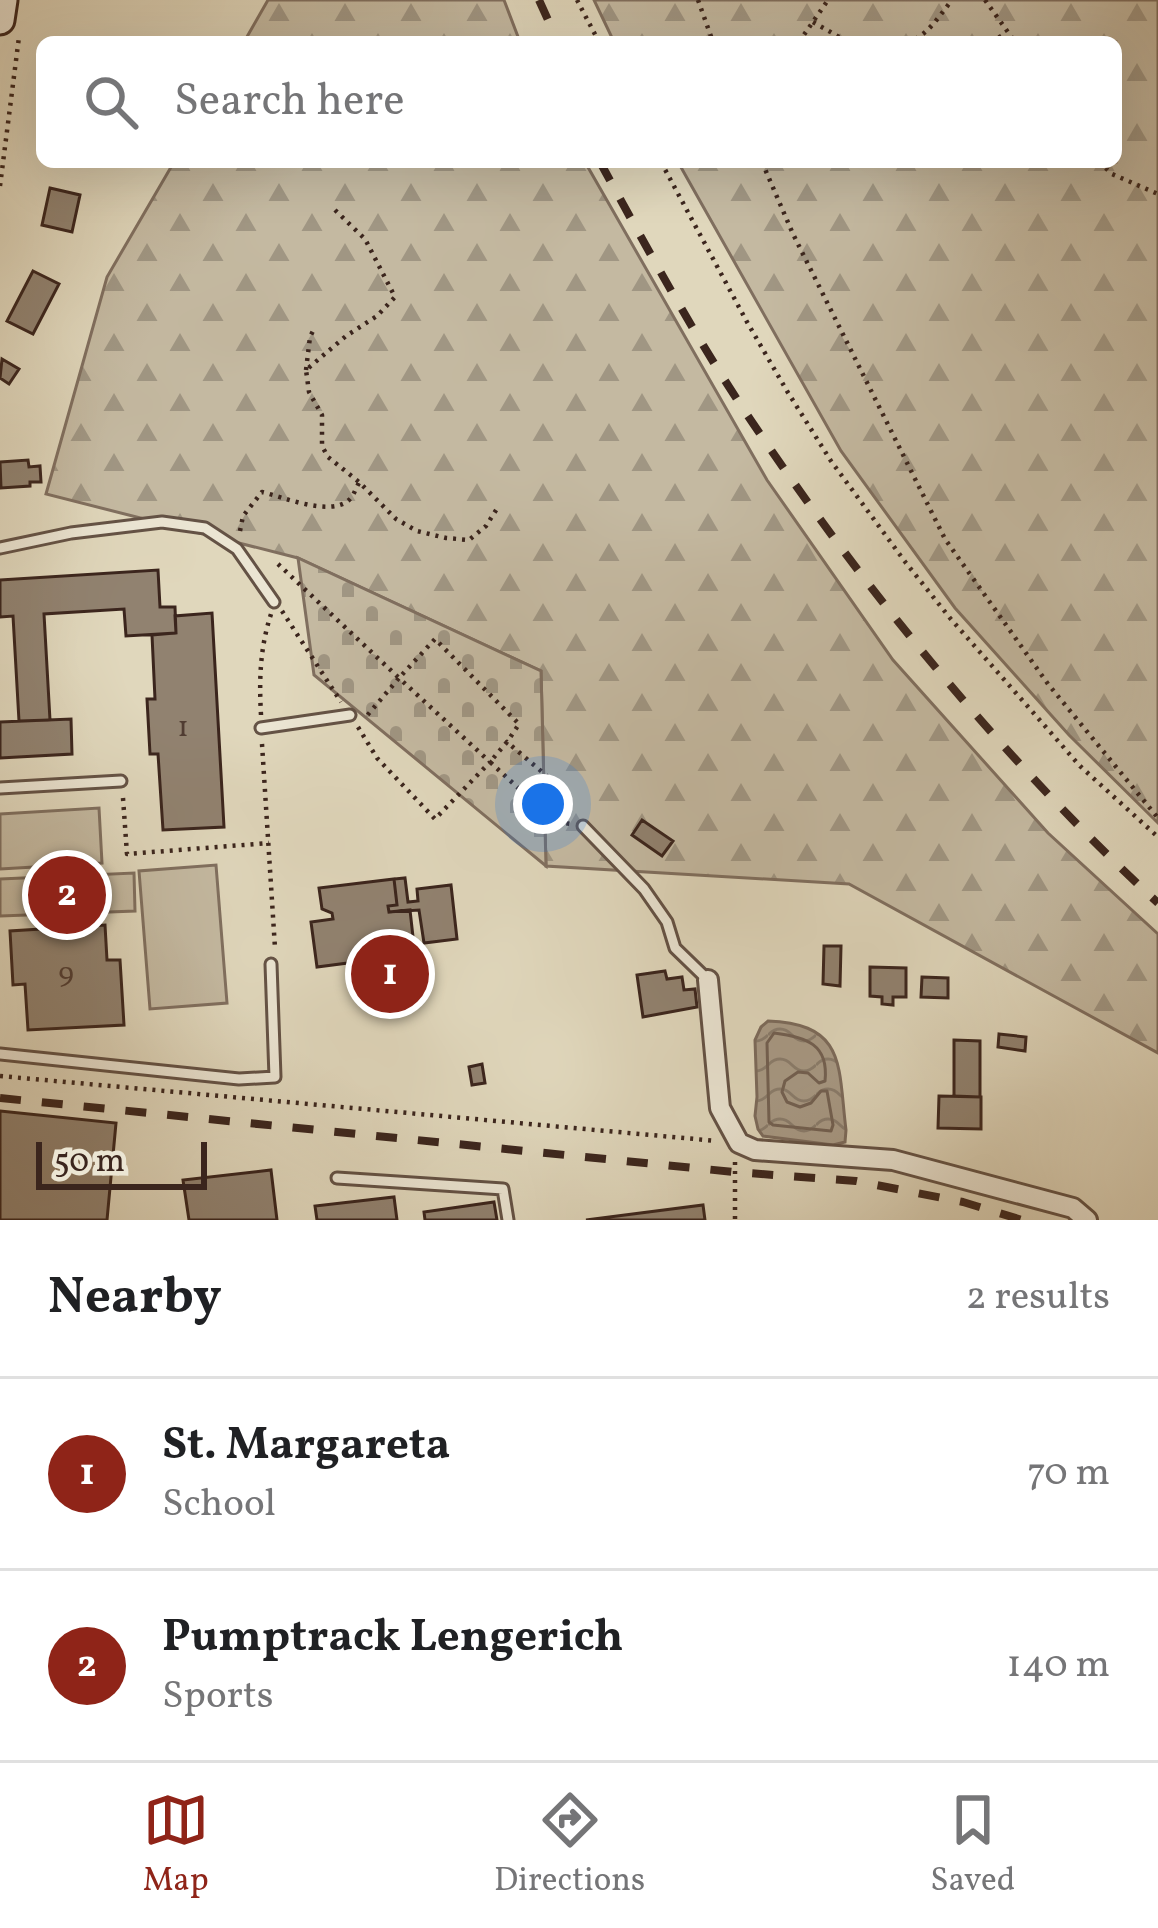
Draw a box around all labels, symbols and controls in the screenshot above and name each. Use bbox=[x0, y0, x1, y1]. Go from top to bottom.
search box bbox=[36, 36, 1122, 168]
icon: search bbox=[78, 69, 144, 135]
text: Search here bbox=[174, 71, 405, 134]
house number: 1 bbox=[177, 707, 189, 749]
your location bbox=[513, 774, 573, 834]
pin: 2 bbox=[28, 850, 106, 940]
pin: 1 bbox=[351, 929, 429, 1019]
house number: 9 bbox=[58, 953, 74, 995]
scale bar bbox=[36, 1136, 207, 1189]
text: 50 m bbox=[54, 1140, 125, 1186]
text: Nearby bbox=[48, 1263, 222, 1334]
text: 2 results bbox=[966, 1271, 1110, 1325]
text: St. Margareta bbox=[162, 1415, 450, 1478]
text: 1 bbox=[79, 1447, 95, 1501]
text: 70 m bbox=[1027, 1447, 1110, 1501]
text: School bbox=[162, 1478, 276, 1532]
text: Pumptrack Lengerich bbox=[162, 1607, 623, 1670]
text: 2 bbox=[77, 1639, 97, 1693]
text: 140 m bbox=[1007, 1639, 1110, 1693]
text: Sports bbox=[162, 1670, 273, 1724]
tab: Map bbox=[143, 1787, 209, 1905]
tab: Directions bbox=[494, 1787, 645, 1905]
tab: Saved bbox=[930, 1787, 1015, 1905]

